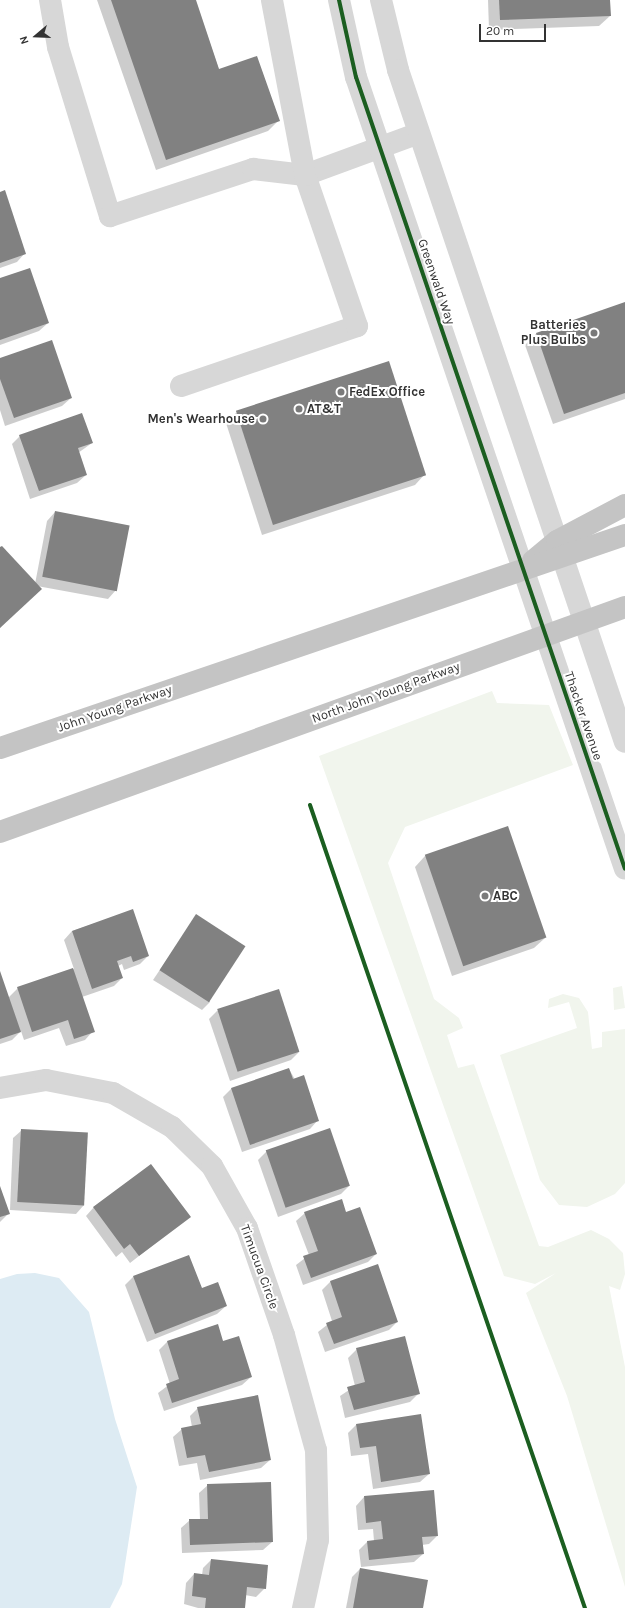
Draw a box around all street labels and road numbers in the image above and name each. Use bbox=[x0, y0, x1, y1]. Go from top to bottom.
street label: Greenwald Way bbox=[414, 237, 458, 327]
street label: North John Young Parkway bbox=[310, 659, 462, 727]
street label: Thacker Avenue bbox=[561, 670, 605, 762]
street label: John Young Parkway bbox=[56, 682, 174, 736]
street label: Timucua Circle bbox=[236, 1223, 282, 1311]

